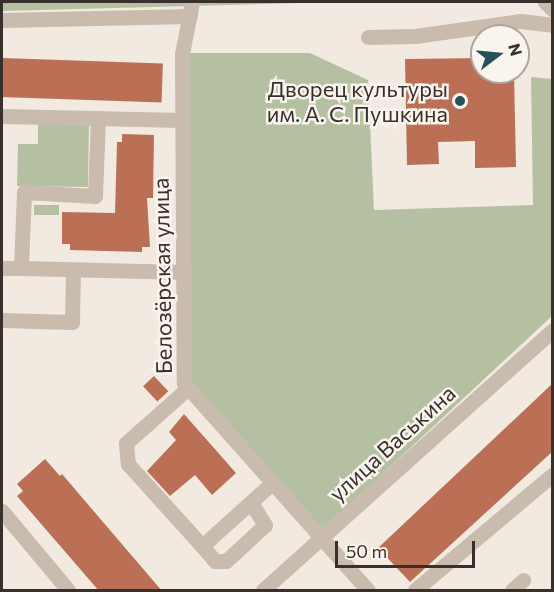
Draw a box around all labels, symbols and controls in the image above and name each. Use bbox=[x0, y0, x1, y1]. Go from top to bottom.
north arrow bbox=[470, 24, 530, 84]
text: N bbox=[505, 41, 527, 58]
place label: Дворец культуры им. А. С. Пушкина bbox=[267, 75, 448, 126]
marker: Дворец культуры им. А. С. Пушкина bbox=[453, 94, 467, 108]
street label: Белозёрская улица bbox=[147, 178, 177, 374]
street label: улица Васькина bbox=[324, 379, 460, 507]
scale bar bbox=[338, 529, 478, 567]
text: 50 m bbox=[346, 540, 387, 562]

